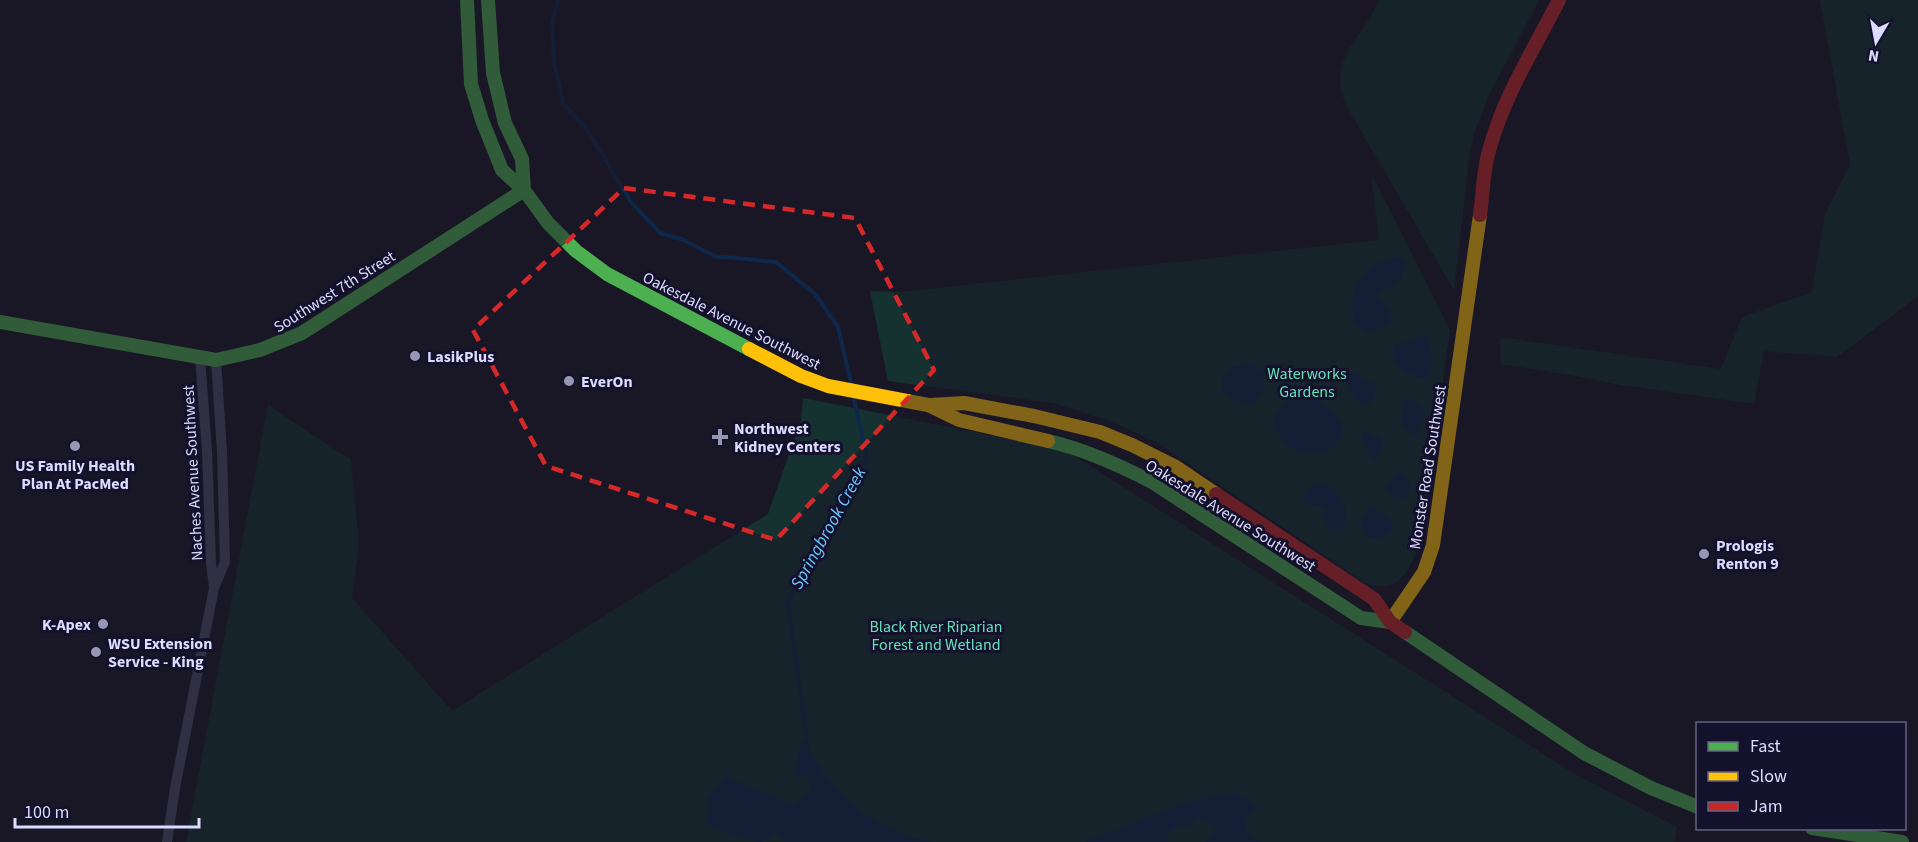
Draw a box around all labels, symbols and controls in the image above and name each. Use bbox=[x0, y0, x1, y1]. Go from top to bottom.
north arrow bbox=[1846, 12, 1906, 72]
text: N bbox=[1866, 44, 1881, 68]
street label: Southwest 7th Street bbox=[269, 245, 400, 338]
street label: Oakesdale Avenue Southwest bbox=[639, 266, 825, 376]
place label: LasikPlus bbox=[427, 346, 494, 368]
marker: LasikPlus bbox=[408, 349, 422, 363]
park label: Waterworks Gardens bbox=[1267, 363, 1347, 403]
place label: EverOn bbox=[581, 371, 633, 393]
marker: EverOn bbox=[562, 374, 576, 388]
street label: Monster Road Southwest bbox=[1404, 383, 1452, 551]
street label: Naches Avenue Southwest bbox=[177, 384, 209, 561]
place label: Northwest Kidney Centers bbox=[734, 418, 841, 458]
marker: Northwest Kidney Centers bbox=[711, 428, 729, 446]
marker: US Family Health Plan At PacMed bbox=[68, 439, 82, 453]
street label: Oakesdale Avenue Southwest bbox=[1141, 454, 1320, 578]
place label: US Family Health Plan At PacMed bbox=[15, 455, 135, 495]
water label: Springbrook Creek bbox=[784, 462, 873, 594]
place label: Prologis Renton 9 bbox=[1716, 535, 1779, 575]
marker: Prologis Renton 9 bbox=[1697, 547, 1711, 561]
place label: K-Apex bbox=[42, 614, 91, 636]
park label: Black River Riparian Forest and Wetland bbox=[869, 616, 1003, 656]
marker: K-Apex bbox=[96, 617, 110, 631]
place label: WSU Extension Service - King bbox=[108, 633, 212, 673]
marker: WSU Extension Service - King bbox=[89, 645, 103, 659]
legend bbox=[1696, 722, 1906, 830]
text: Fast bbox=[1750, 734, 1781, 759]
text: Slow bbox=[1750, 764, 1787, 789]
scale bar bbox=[15, 791, 200, 829]
text: Jam bbox=[1750, 794, 1783, 819]
text: 100 m bbox=[24, 800, 69, 825]

